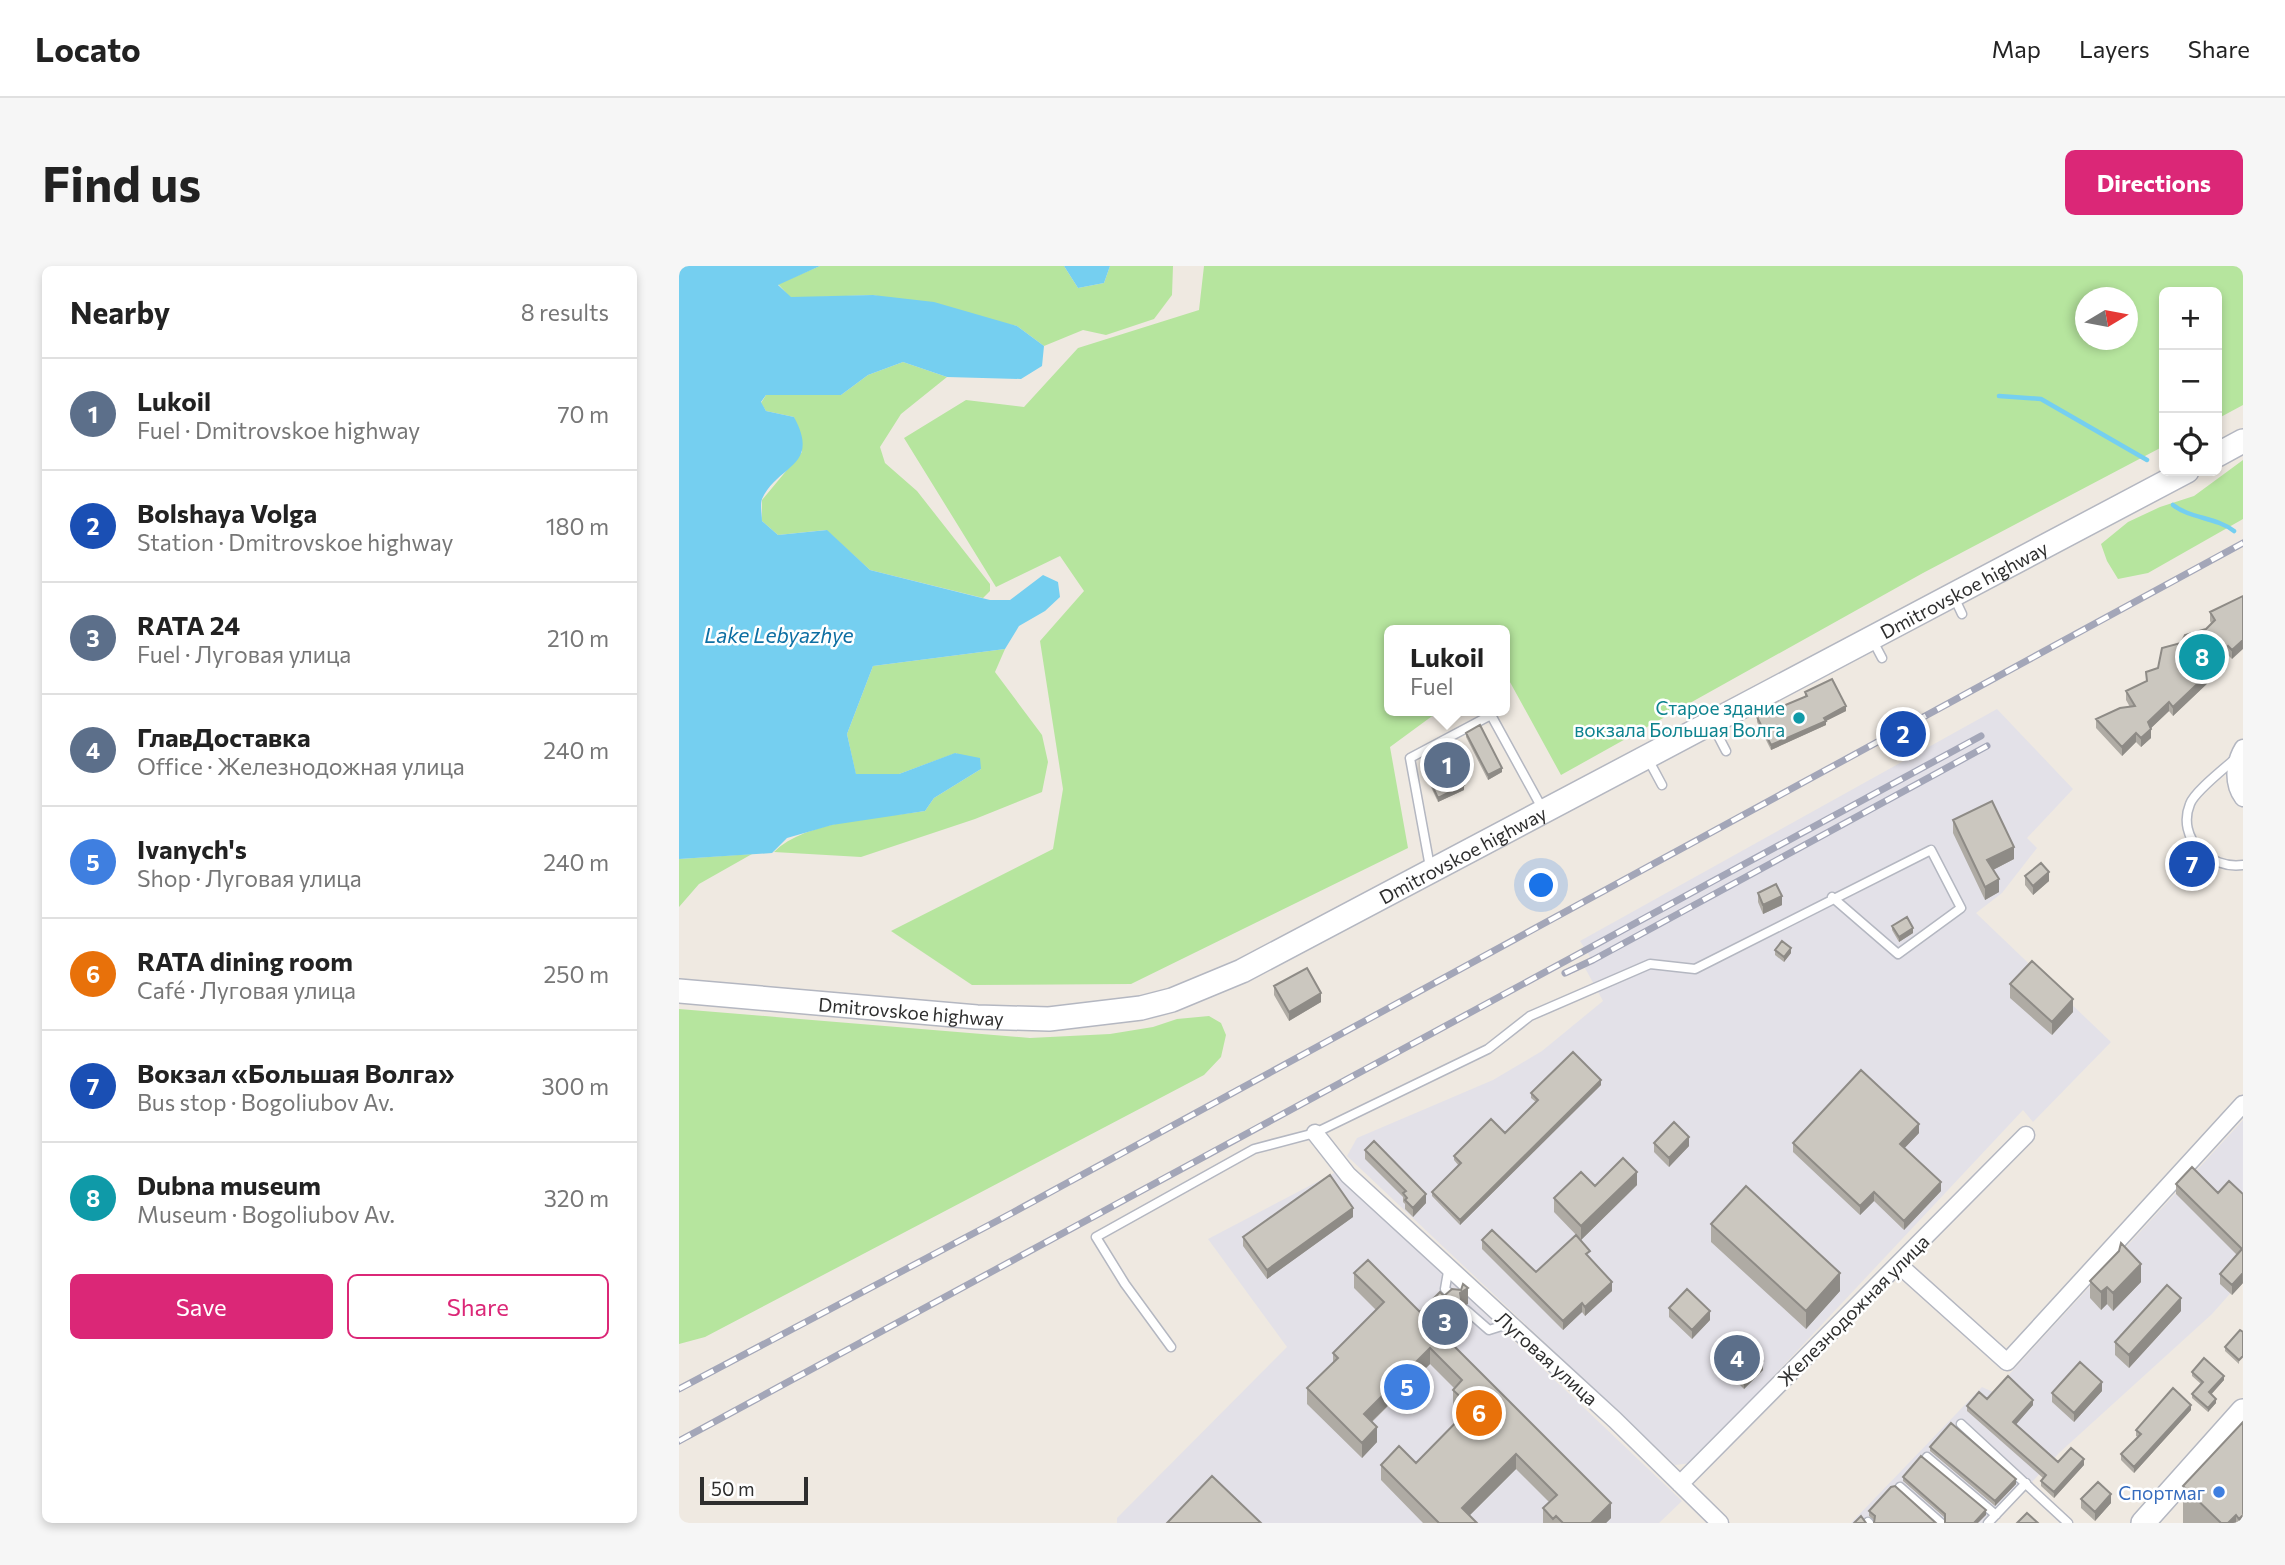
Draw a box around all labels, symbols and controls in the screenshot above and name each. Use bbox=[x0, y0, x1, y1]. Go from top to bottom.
text: Locato bbox=[35, 28, 141, 69]
text: Map bbox=[1992, 34, 2041, 63]
text: Layers bbox=[2079, 34, 2150, 63]
text: Share bbox=[2188, 34, 2250, 63]
button: Directions bbox=[2065, 150, 2243, 215]
text: Find us bbox=[42, 152, 201, 212]
north arrow bbox=[2075, 287, 2138, 350]
map controls bbox=[2159, 287, 2222, 476]
button: + bbox=[2159, 287, 2222, 350]
text: Nearby bbox=[70, 293, 170, 330]
text: 8 results bbox=[521, 298, 609, 326]
button: − bbox=[2159, 350, 2222, 413]
text: Lukoil bbox=[137, 385, 211, 416]
text: 1 bbox=[88, 400, 98, 428]
text: 70 m bbox=[557, 400, 609, 428]
button: locate bbox=[2159, 413, 2222, 476]
text: Fuel · Dmitrovskoe highway bbox=[137, 416, 420, 444]
text: Bolshaya Volga bbox=[137, 497, 317, 528]
text: 2 bbox=[86, 512, 100, 540]
text: 180 m bbox=[546, 512, 609, 540]
text: Station · Dmitrovskoe highway bbox=[137, 528, 453, 556]
street label: Dmitrovskoe highway bbox=[1876, 535, 2051, 643]
text: RATA 24 bbox=[137, 609, 240, 640]
water label: Lake Lebyazhye bbox=[704, 622, 854, 647]
text: 3 bbox=[86, 624, 100, 652]
text: 210 m bbox=[547, 624, 609, 652]
popup bbox=[1384, 625, 1510, 716]
pin: 8 bbox=[2179, 631, 2225, 683]
text: Fuel · Луговая улица bbox=[137, 640, 351, 668]
text: Lukoil bbox=[1410, 641, 1484, 672]
text: Fuel bbox=[1410, 672, 1454, 700]
place label: Старое здание вокзала Большая Волга bbox=[1574, 696, 1785, 741]
pin: 2 bbox=[1880, 708, 1926, 760]
marker: Старое здание вокзала Большая Волга bbox=[1791, 710, 1807, 726]
text: ГлавДоставка bbox=[137, 721, 311, 752]
text: 4 bbox=[86, 736, 100, 764]
text: 240 m bbox=[543, 736, 609, 764]
pin: 1 bbox=[1424, 739, 1470, 791]
text: Office · Железнодожная улица bbox=[137, 752, 465, 780]
street label: Dmitrovskoe highway bbox=[1375, 801, 1550, 908]
text: Ivanych's bbox=[137, 833, 247, 864]
pin: 7 bbox=[2169, 838, 2215, 890]
text: 5 bbox=[86, 848, 100, 876]
text: 240 m bbox=[543, 848, 609, 876]
text: Shop · Луговая улица bbox=[137, 864, 362, 892]
your location bbox=[1524, 868, 1558, 902]
text: RATA dining room bbox=[137, 945, 353, 976]
text: 6 bbox=[86, 960, 100, 988]
text: 250 m bbox=[544, 960, 609, 988]
text: Café · Луговая улица bbox=[137, 976, 356, 1004]
street label: Dmitrovskoe highway bbox=[817, 992, 1004, 1029]
text: Вокзал «Большая Волга» bbox=[137, 1057, 455, 1088]
text: 7 bbox=[87, 1072, 99, 1100]
text: 300 m bbox=[541, 1072, 609, 1100]
text: Bus stop · Bogoliubov Av. bbox=[137, 1088, 394, 1116]
text: Dubna museum bbox=[137, 1169, 321, 1200]
text: 8 bbox=[86, 1184, 100, 1212]
text: 320 m bbox=[544, 1184, 609, 1212]
text: Museum · Bogoliubov Av. bbox=[137, 1200, 395, 1228]
street label: Железнодожная улица bbox=[1773, 1230, 1933, 1390]
button: Save bbox=[70, 1274, 333, 1339]
button: Share bbox=[347, 1274, 609, 1339]
pin: 3 bbox=[1422, 1296, 1468, 1348]
street label: Луговая улица bbox=[1491, 1306, 1603, 1410]
pin: 4 bbox=[1714, 1332, 1760, 1384]
pin: 5 bbox=[1384, 1361, 1430, 1413]
pin: 6 bbox=[1456, 1387, 1502, 1439]
scale bar bbox=[700, 1474, 809, 1506]
text: 50 m bbox=[711, 1477, 755, 1500]
place label: Спортмаг bbox=[2118, 1481, 2205, 1504]
marker: Спортмаг bbox=[2211, 1484, 2227, 1500]

